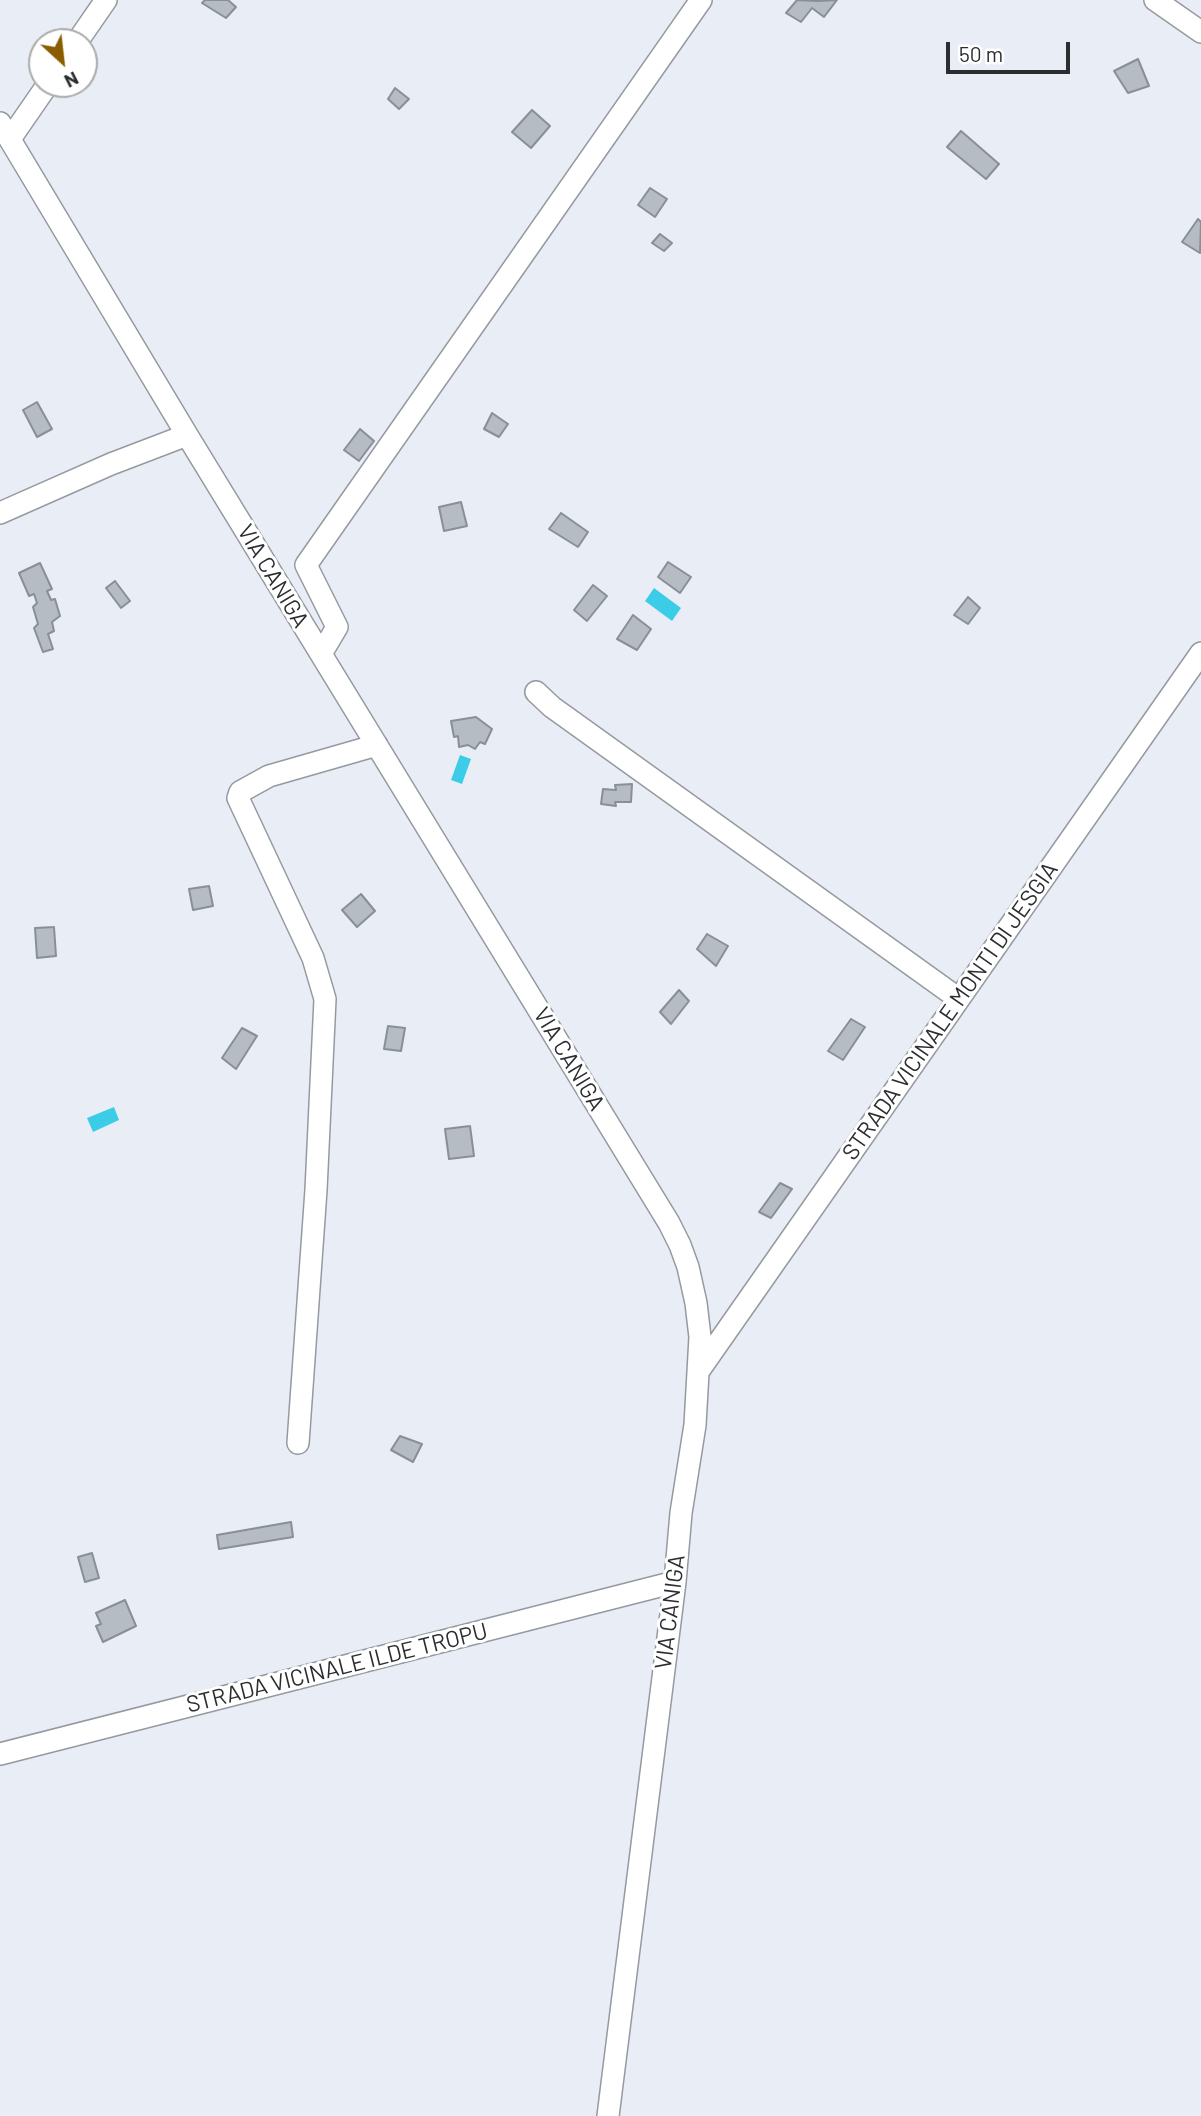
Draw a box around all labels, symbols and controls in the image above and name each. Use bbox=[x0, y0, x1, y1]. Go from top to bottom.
north arrow bbox=[28, 28, 98, 98]
scale bar bbox=[949, 28, 1073, 72]
text: 50 m bbox=[959, 41, 1003, 66]
text: N bbox=[61, 67, 83, 93]
street label: VIA CANIGA bbox=[231, 519, 315, 633]
street label: STRADA VICINALE MONTI DI JESGIA bbox=[836, 857, 1064, 1165]
street label: VIA CANIGA bbox=[527, 1002, 611, 1116]
street label: VIA CANIGA bbox=[649, 1553, 691, 1671]
street label: STRADA VICINALE ILDE TROPU bbox=[184, 1617, 490, 1719]

